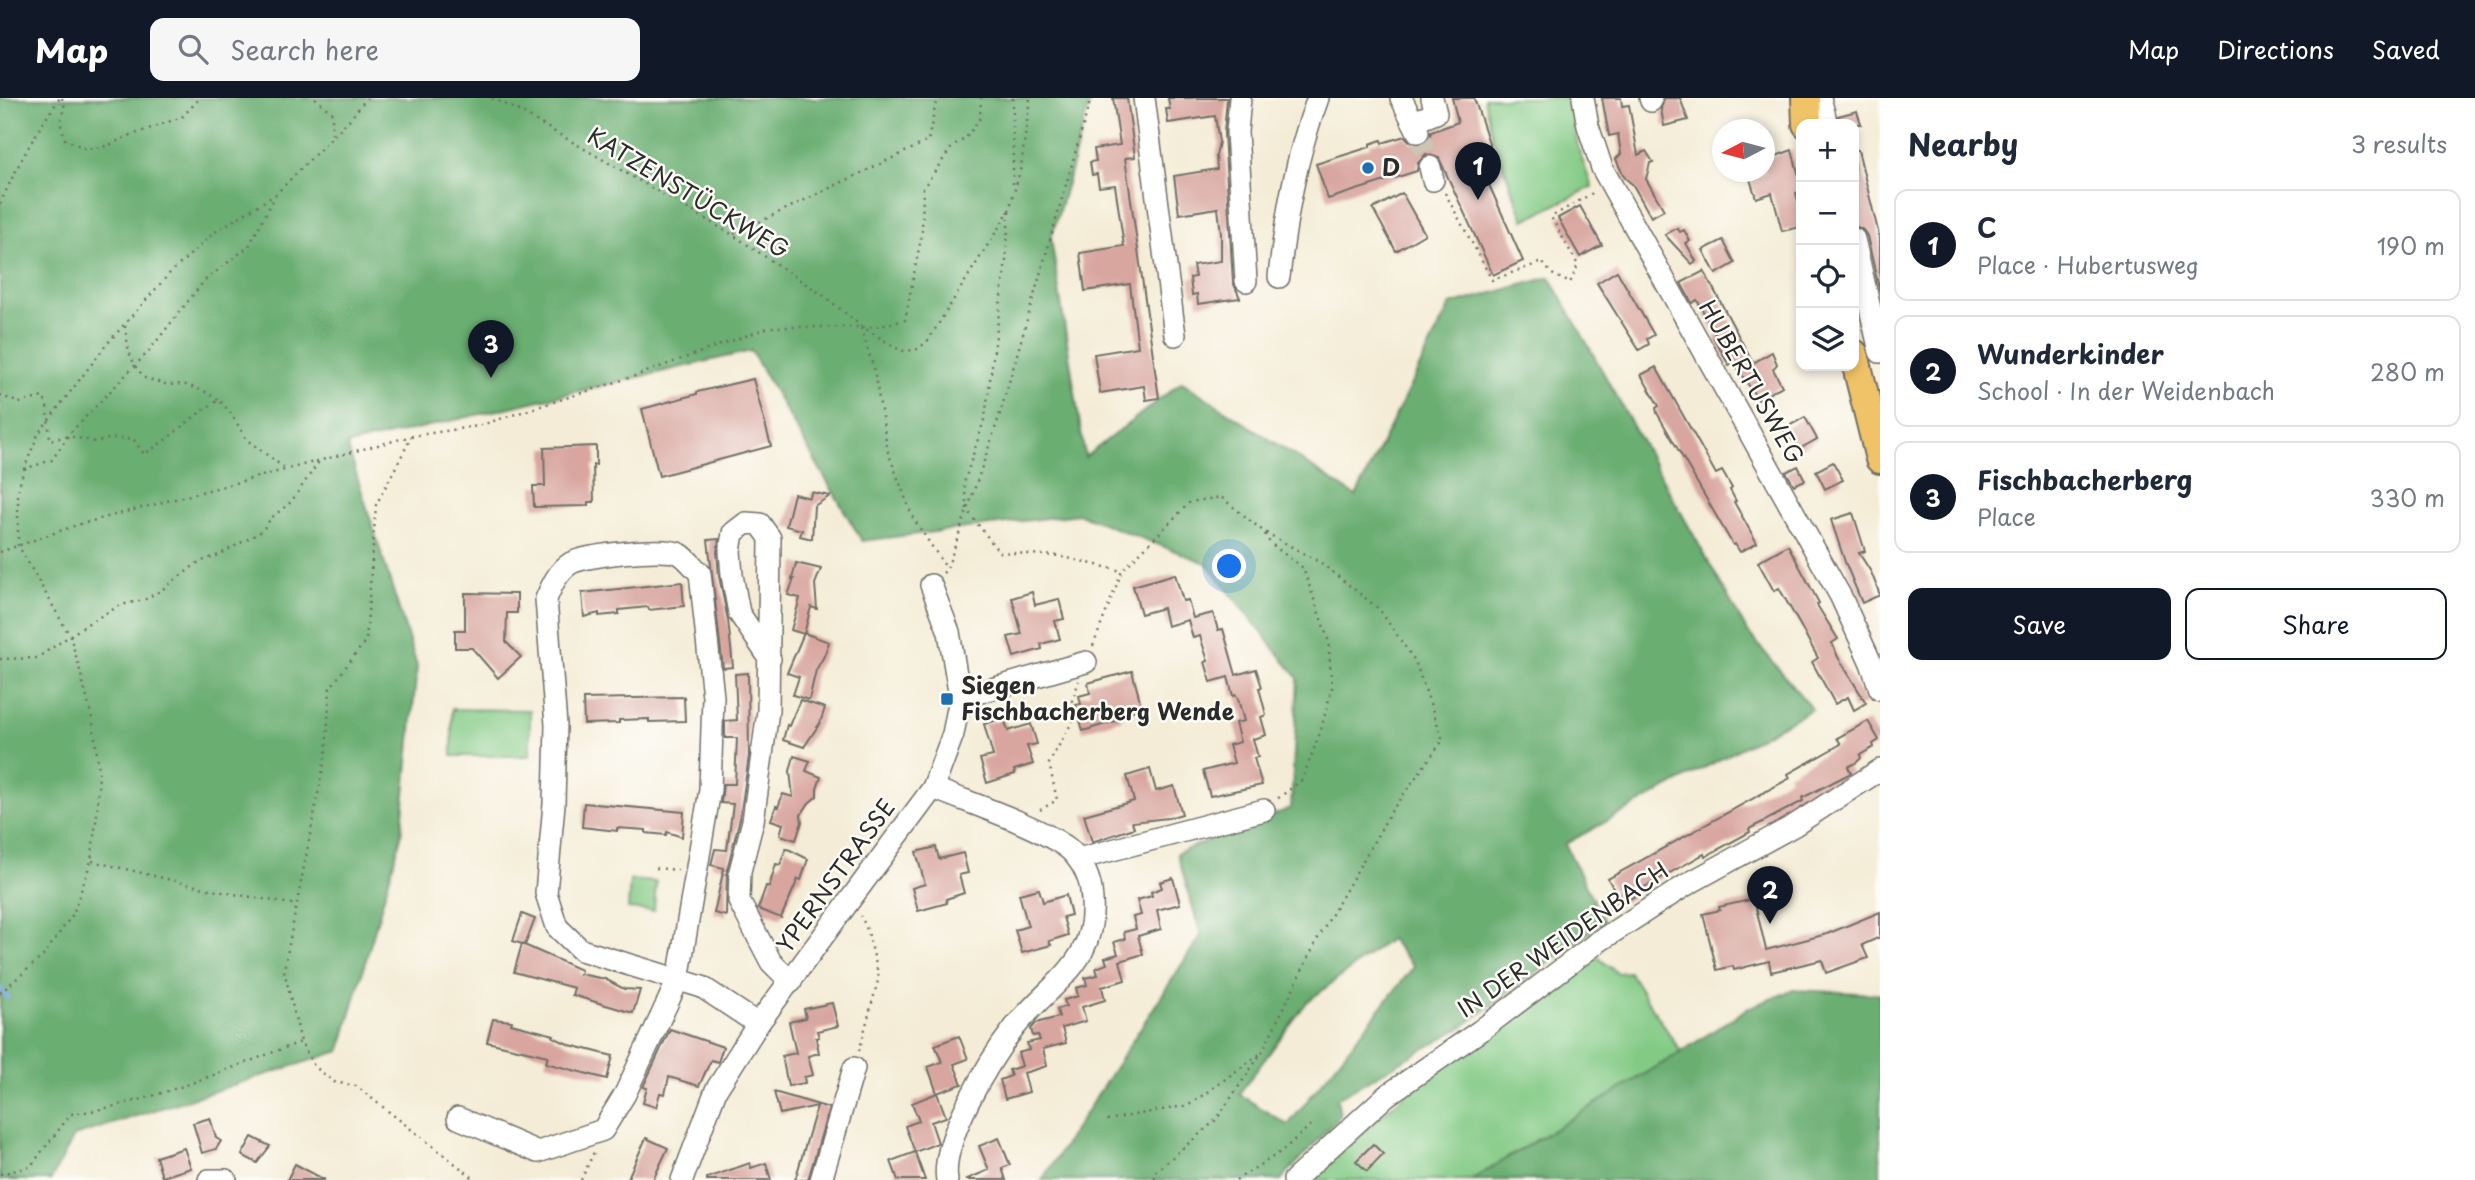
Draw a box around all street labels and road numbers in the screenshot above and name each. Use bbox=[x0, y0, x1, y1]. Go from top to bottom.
street label: KATZENSTÜCKWEG bbox=[581, 118, 796, 266]
street label: HUBERTUSWEG bbox=[1691, 293, 1814, 470]
street label: YPERNSTRASSE bbox=[767, 791, 903, 959]
street label: IN DER WEIDENBACH bbox=[1449, 852, 1675, 1025]

